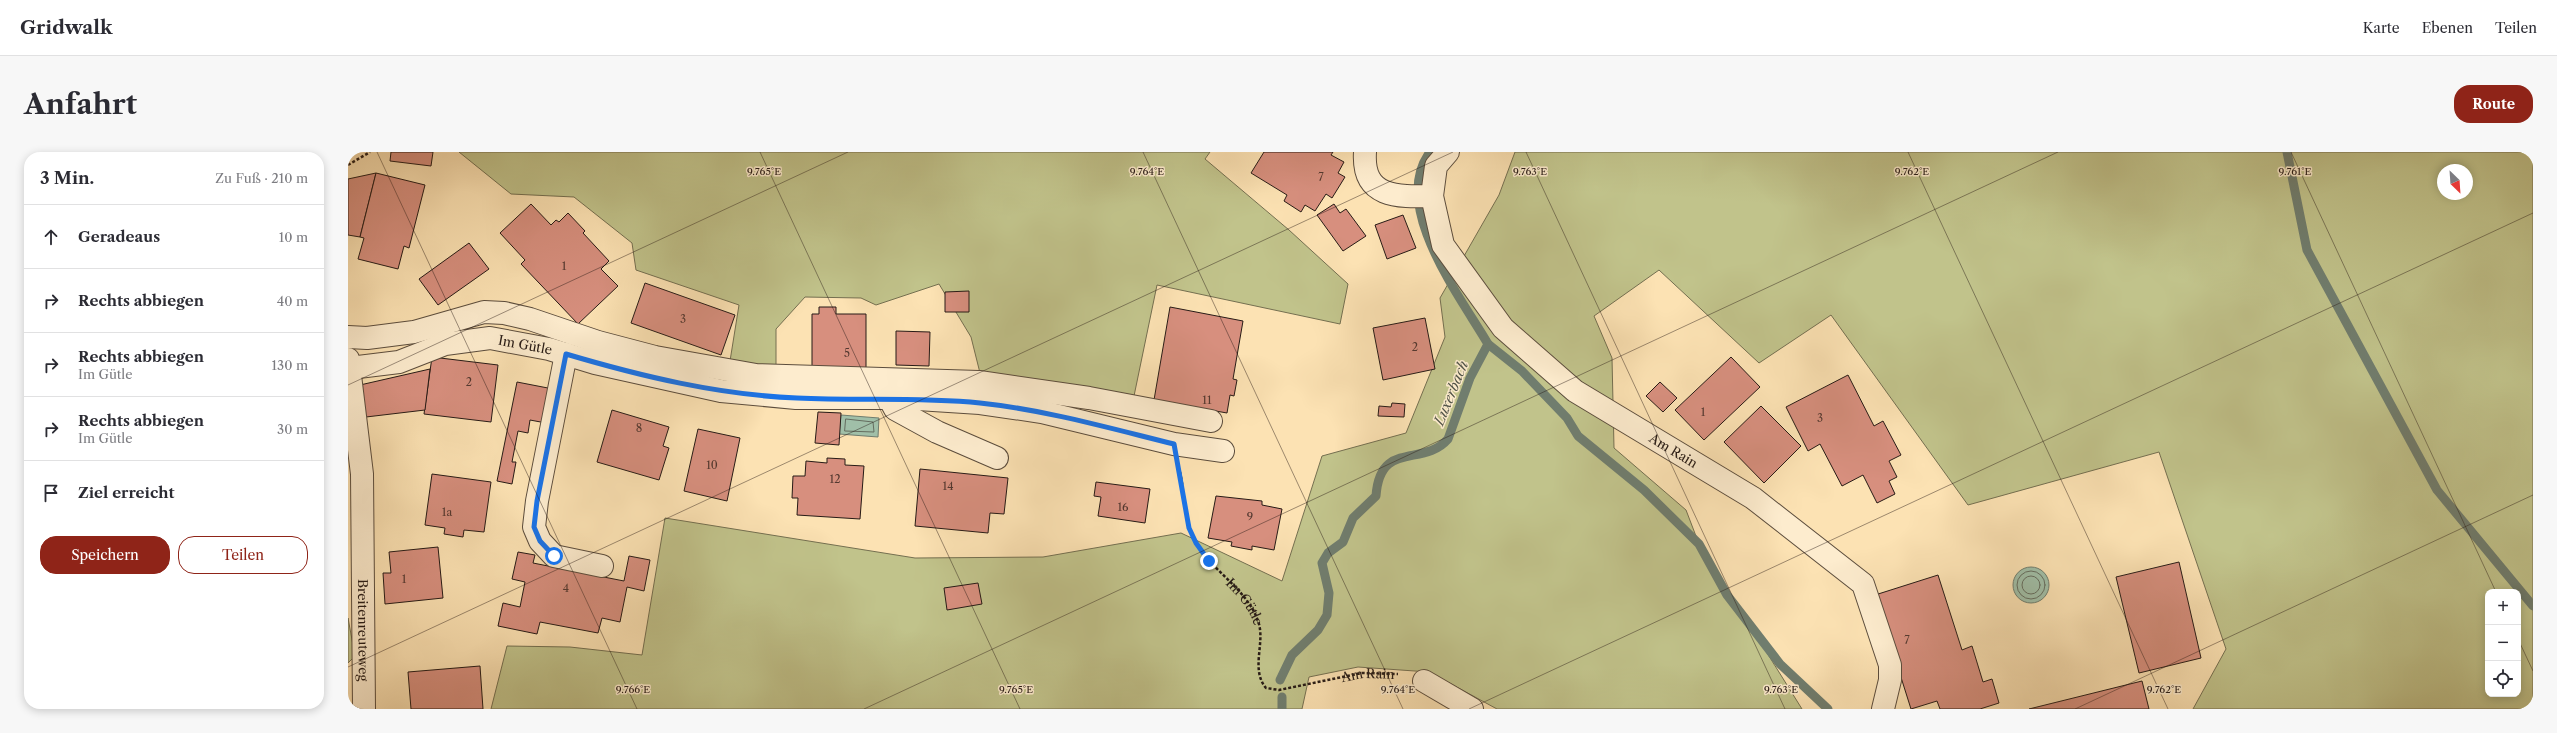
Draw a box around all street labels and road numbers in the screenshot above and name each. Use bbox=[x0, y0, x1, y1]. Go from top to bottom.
street label: Im Gütle bbox=[497, 332, 554, 357]
street label: Am Rain bbox=[1646, 429, 1701, 471]
street label: Im Gütle bbox=[1223, 575, 1267, 627]
street label: Breitenreuteweg bbox=[355, 579, 372, 682]
street label: Am Rain bbox=[1339, 665, 1395, 685]

